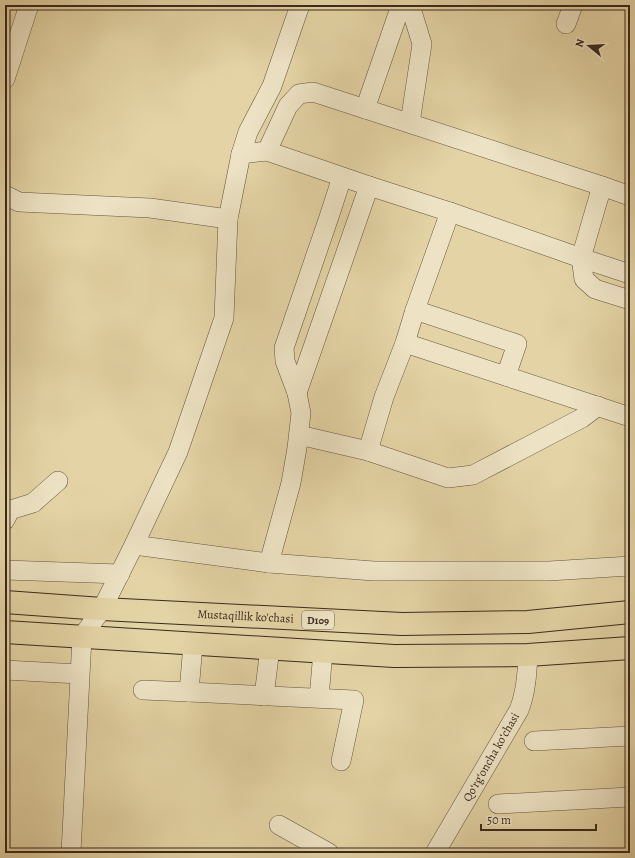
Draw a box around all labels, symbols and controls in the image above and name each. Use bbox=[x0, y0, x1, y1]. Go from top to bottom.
north arrow bbox=[569, 26, 609, 66]
text: N bbox=[572, 37, 588, 49]
street label: Mustaqillik ko'chasi bbox=[197, 606, 294, 627]
road number: D109 bbox=[302, 611, 334, 629]
street label: Qoʻrgʻoncha koʻchasi bbox=[459, 710, 523, 804]
scale bar bbox=[481, 806, 596, 832]
text: 50 m bbox=[487, 812, 511, 828]

